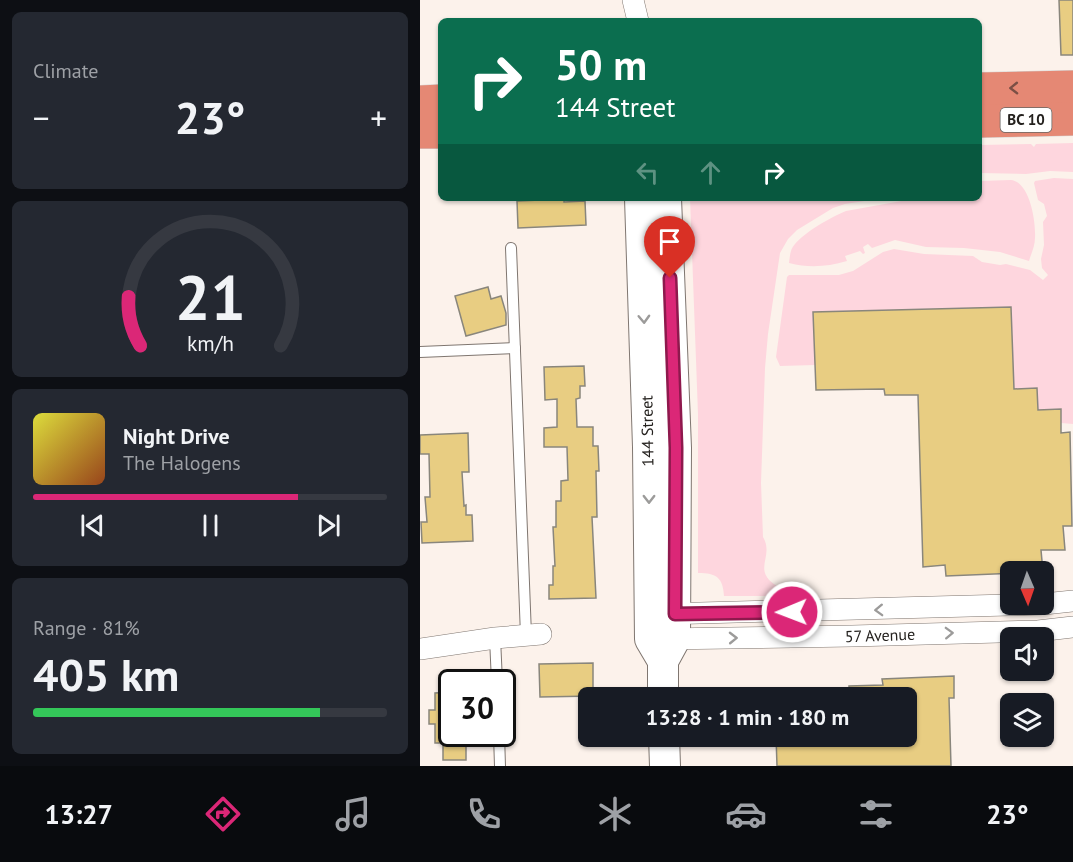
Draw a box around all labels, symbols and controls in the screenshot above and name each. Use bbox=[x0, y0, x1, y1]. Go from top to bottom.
text: 50 m bbox=[555, 37, 647, 92]
icon: right bbox=[456, 42, 534, 120]
text: Climate bbox=[33, 58, 99, 84]
one-way arrow bbox=[1009, 82, 1018, 94]
text: 23° bbox=[175, 88, 245, 146]
text: 144 Street bbox=[555, 90, 675, 124]
text: − bbox=[33, 96, 50, 139]
text: + bbox=[370, 96, 387, 139]
road number: BC 10 bbox=[1000, 108, 1052, 132]
icon: left bbox=[631, 156, 664, 189]
icon: ahead bbox=[694, 156, 727, 189]
icon: right bbox=[757, 156, 790, 189]
pin bbox=[644, 216, 695, 278]
icon: arrive bbox=[653, 225, 686, 258]
text: 21 bbox=[175, 256, 245, 337]
one-way arrow bbox=[638, 315, 650, 324]
text: km/h bbox=[186, 329, 233, 357]
street label: 144 Street bbox=[636, 395, 658, 467]
text: Night Drive bbox=[123, 422, 230, 450]
text: The Halogens bbox=[123, 450, 241, 476]
one-way arrow bbox=[643, 495, 655, 504]
icon: previous bbox=[76, 509, 109, 542]
icon: pause bbox=[194, 509, 227, 542]
icon: next bbox=[312, 509, 345, 542]
north arrow bbox=[1000, 561, 1054, 615]
map controls bbox=[1000, 561, 1054, 747]
position arrow bbox=[760, 580, 824, 644]
one-way arrow bbox=[875, 603, 884, 616]
text: Range · 81% bbox=[33, 615, 140, 641]
street label: 57 Avenue bbox=[845, 624, 915, 646]
one-way arrow bbox=[945, 627, 954, 640]
button: sound bbox=[1000, 627, 1054, 681]
one-way arrow bbox=[729, 632, 738, 644]
text: 405 km bbox=[33, 645, 179, 703]
speed limit sign: 30 bbox=[438, 669, 516, 747]
button: layers bbox=[1000, 693, 1054, 747]
text: 13:28 · 1 min · 180 m bbox=[646, 703, 849, 731]
icon: directions bbox=[202, 793, 244, 835]
icon: music bbox=[332, 793, 374, 835]
icon: phone bbox=[463, 793, 505, 835]
icon: climate bbox=[594, 793, 636, 835]
icon: car bbox=[725, 793, 767, 835]
icon: filters bbox=[855, 793, 897, 835]
text: 13:27 bbox=[44, 797, 113, 831]
text: 23° bbox=[986, 797, 1029, 831]

